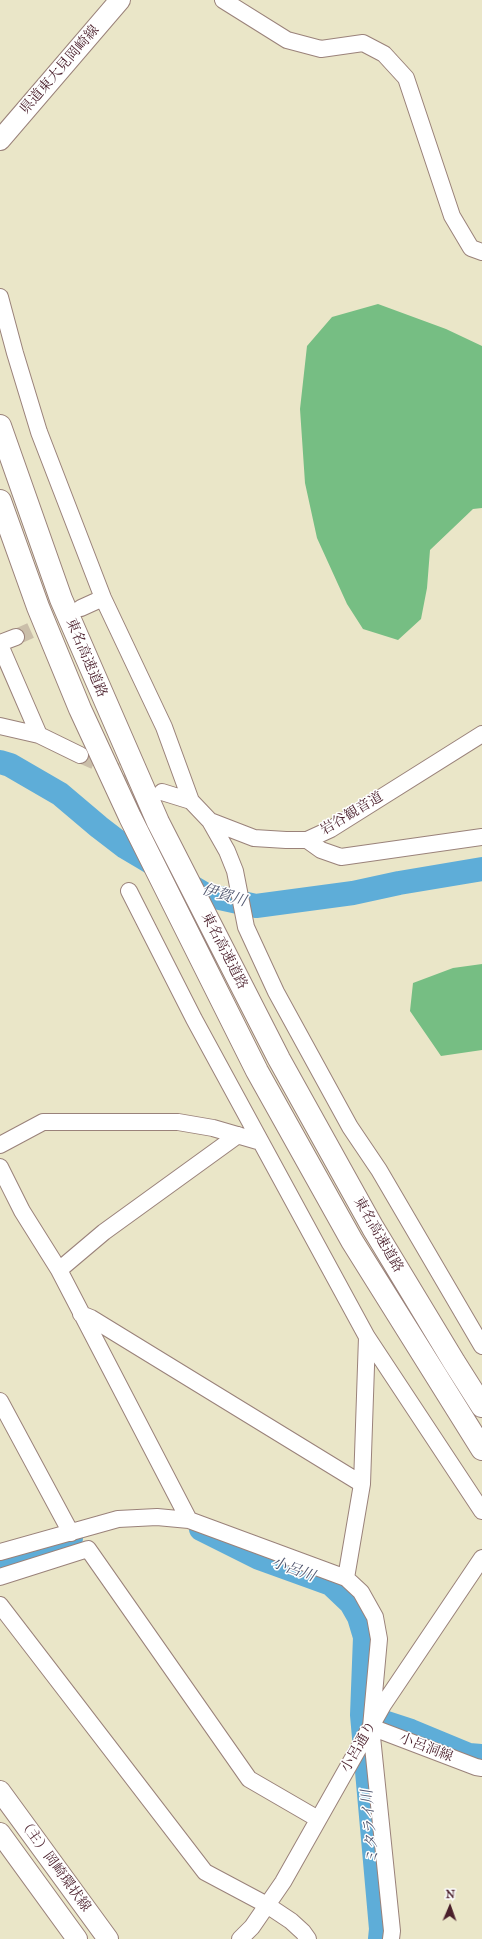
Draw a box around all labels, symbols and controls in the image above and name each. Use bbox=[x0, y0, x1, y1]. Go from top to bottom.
street label: 県道東大見岡崎線 bbox=[17, 22, 103, 118]
street label: 東名高速道路 bbox=[62, 616, 110, 700]
street label: 岩谷観音道 bbox=[318, 789, 386, 839]
water label: 伊賀川 bbox=[200, 881, 248, 911]
street label: 東名高速道路 bbox=[197, 910, 251, 992]
street label: 東名高速道路 bbox=[350, 1194, 406, 1276]
water label: 小呂川 bbox=[269, 1554, 317, 1586]
street label: 小呂通り bbox=[338, 1719, 380, 1775]
street label: 小呂洞線 bbox=[397, 1730, 455, 1766]
water label: ミタライ川 bbox=[359, 1789, 383, 1865]
street label: （主）岡崎環状線 bbox=[14, 1815, 94, 1915]
north arrow bbox=[430, 1887, 470, 1927]
text: N bbox=[446, 1888, 455, 1901]

